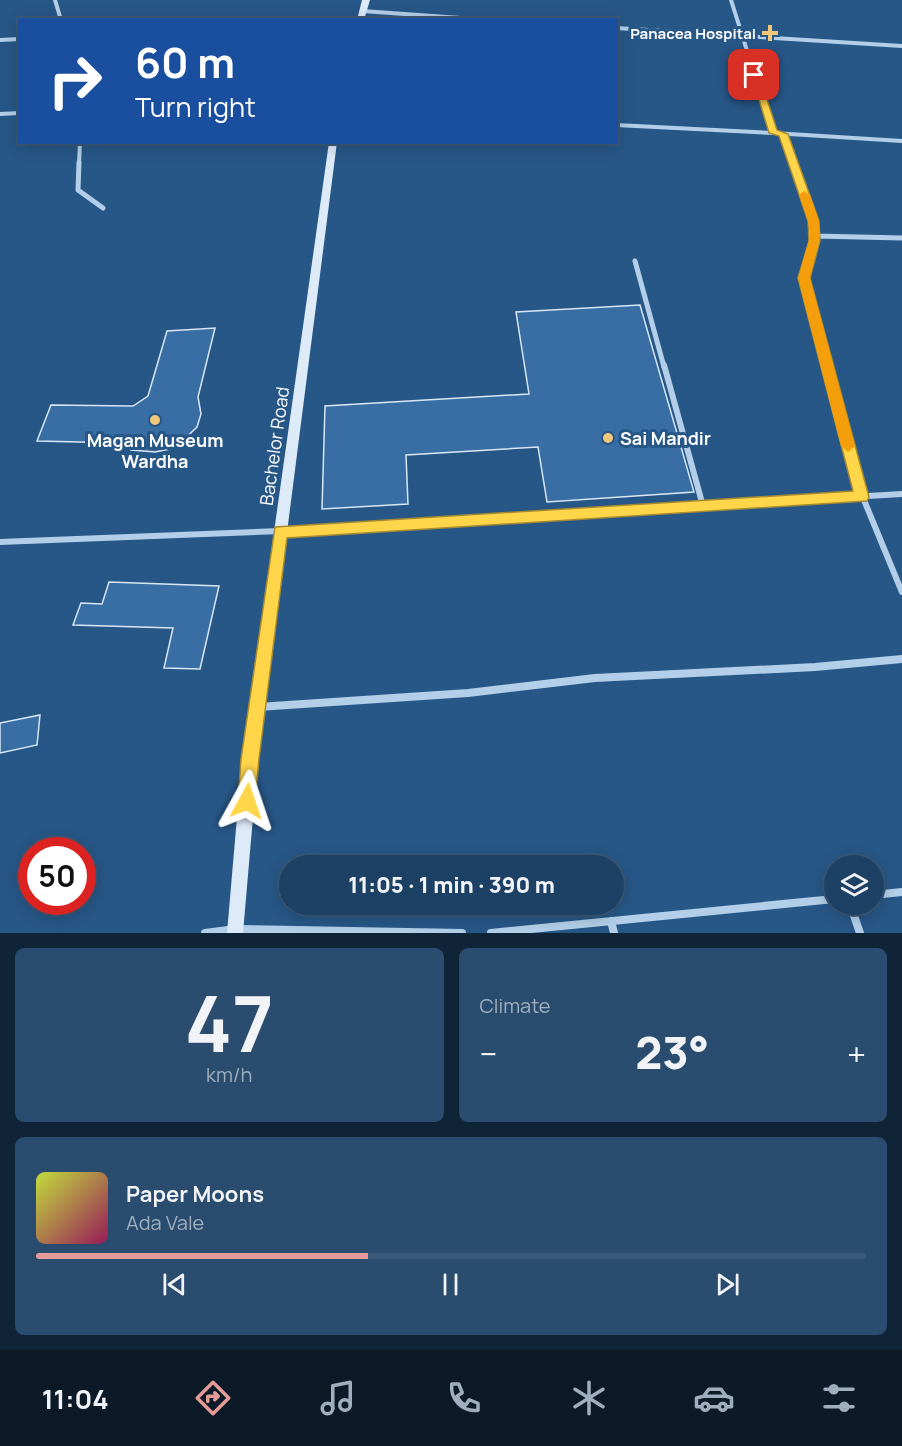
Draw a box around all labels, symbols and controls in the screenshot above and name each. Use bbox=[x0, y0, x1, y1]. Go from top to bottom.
place label: Panacea Hospital bbox=[630, 23, 756, 44]
marker: Panacea Hospital bbox=[761, 24, 779, 42]
text: 60 m bbox=[135, 33, 235, 91]
icon: right bbox=[36, 42, 114, 120]
pin bbox=[728, 49, 779, 100]
icon: arrive bbox=[737, 58, 770, 91]
text: Turn right bbox=[135, 88, 256, 125]
street label: Bachelor Road bbox=[254, 385, 294, 507]
marker: Magan Museum Wardha bbox=[148, 413, 162, 427]
place label: Sai Mandir bbox=[620, 426, 711, 450]
place label: Magan Museum Wardha bbox=[87, 428, 223, 473]
marker: Sai Mandir bbox=[601, 431, 615, 445]
position arrow bbox=[215, 769, 279, 833]
speed limit sign: 50 bbox=[18, 837, 96, 915]
map controls bbox=[824, 855, 884, 915]
button: layers bbox=[824, 855, 884, 915]
text: 11:05 · 1 min · 390 m bbox=[348, 870, 555, 900]
text: 47 bbox=[185, 969, 274, 1075]
text: Climate bbox=[480, 992, 551, 1019]
text: 23° bbox=[635, 1021, 709, 1083]
text: − bbox=[480, 1031, 497, 1076]
text: + bbox=[847, 1031, 866, 1076]
text: km/h bbox=[206, 1061, 253, 1088]
text: Paper Moons bbox=[126, 1179, 264, 1209]
text: Ada Vale bbox=[126, 1209, 204, 1236]
icon: previous bbox=[158, 1268, 191, 1301]
icon: pause bbox=[434, 1268, 467, 1301]
icon: next bbox=[711, 1268, 744, 1301]
icon: directions bbox=[192, 1377, 234, 1419]
icon: music bbox=[317, 1377, 359, 1419]
icon: phone bbox=[443, 1377, 485, 1419]
icon: climate bbox=[568, 1377, 610, 1419]
icon: car bbox=[693, 1377, 735, 1419]
icon: filters bbox=[818, 1377, 860, 1419]
text: 11:04 bbox=[42, 1380, 109, 1417]

